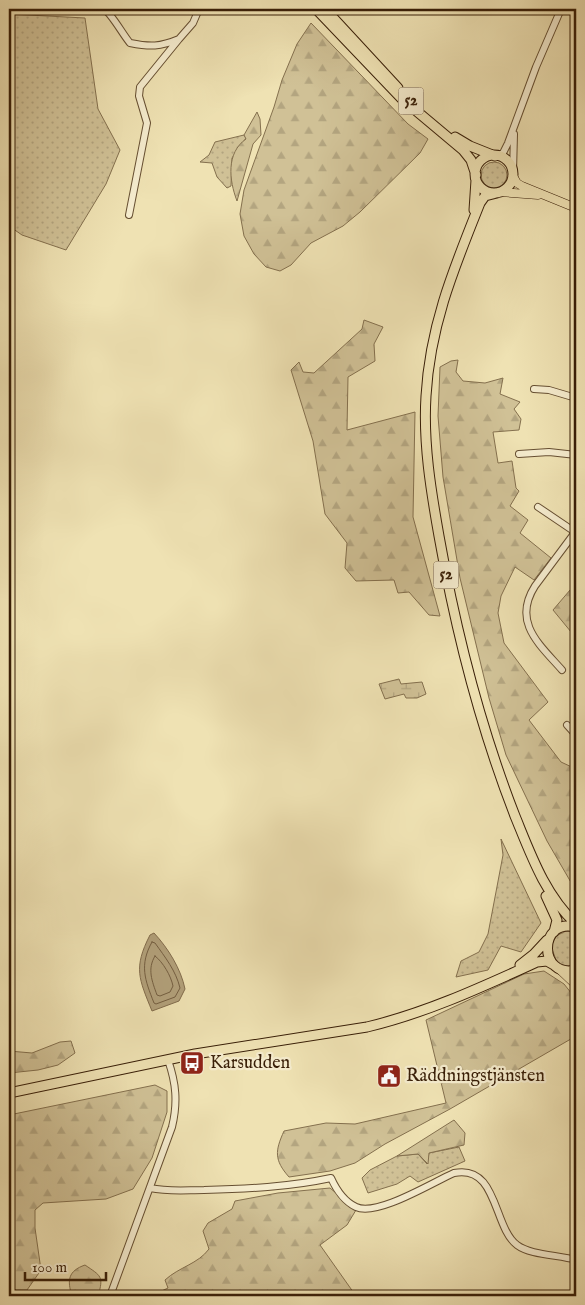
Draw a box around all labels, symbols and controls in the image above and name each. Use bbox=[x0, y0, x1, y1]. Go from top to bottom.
road number: 52 bbox=[398, 88, 424, 114]
road number: 52 bbox=[434, 562, 458, 588]
bus stop icon: Karsudden bbox=[179, 1050, 205, 1076]
place label: Karsudden bbox=[210, 1052, 291, 1075]
public building icon: Räddningstjänsten bbox=[376, 1063, 402, 1089]
place label: Räddningstjänsten bbox=[406, 1065, 545, 1088]
scale bar bbox=[25, 1250, 106, 1282]
text: 100 m bbox=[32, 1258, 68, 1277]

